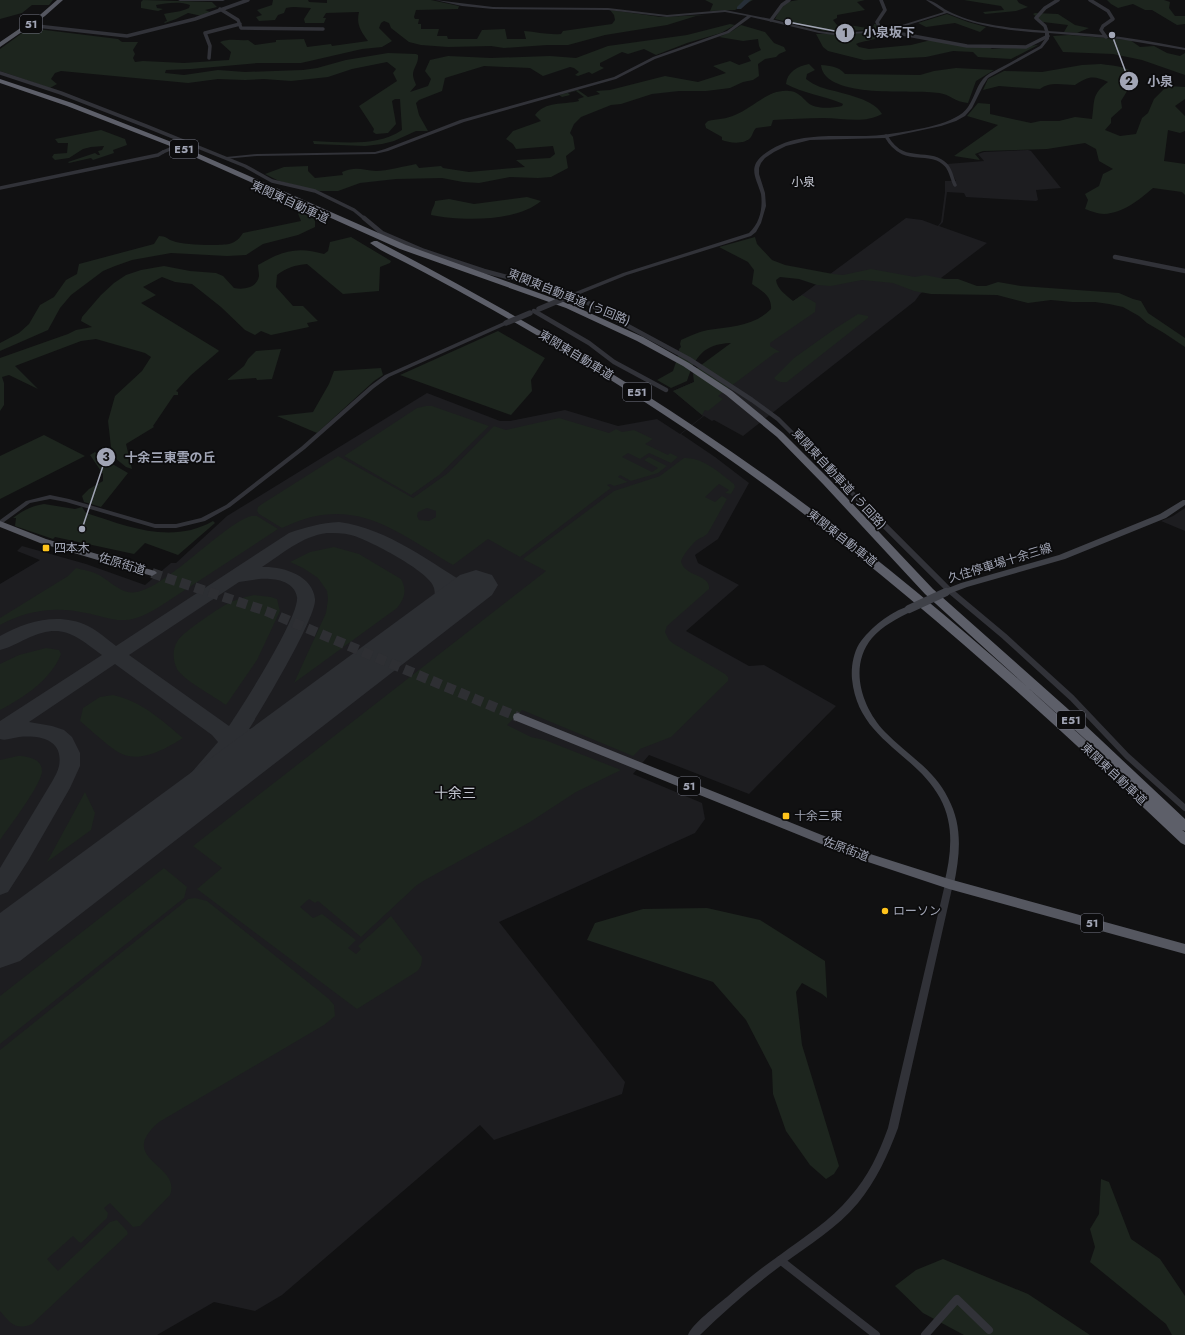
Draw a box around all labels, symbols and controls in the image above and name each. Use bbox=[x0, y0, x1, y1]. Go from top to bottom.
road number: 51 bbox=[20, 15, 42, 33]
callout: 小泉坂下 bbox=[835, 20, 923, 45]
text: 小泉坂下 bbox=[863, 23, 915, 42]
text: 1 bbox=[842, 24, 848, 42]
callout: 小泉 bbox=[1119, 69, 1181, 94]
text: 2 bbox=[1125, 72, 1133, 90]
text: 小泉 bbox=[1147, 72, 1173, 91]
road number: E51 bbox=[170, 140, 198, 158]
district label: 小泉 bbox=[791, 173, 815, 191]
street label: 東関東自動車道 bbox=[248, 176, 332, 228]
street label: 東関東自動車道 (う回路) bbox=[505, 264, 633, 330]
street label: 東関東自動車道 bbox=[535, 326, 617, 384]
road number: E51 bbox=[623, 383, 651, 401]
street label: 東関東自動車道 (う回路) bbox=[788, 425, 890, 533]
callout: 十余三東雲の丘 bbox=[96, 445, 223, 470]
text: 3 bbox=[102, 448, 110, 466]
text: 十余三東雲の丘 bbox=[124, 448, 216, 467]
street label: 東関東自動車道 bbox=[803, 505, 881, 571]
place label: 四本木 bbox=[54, 539, 90, 557]
street label: 久住停車場十余三線 bbox=[946, 539, 1054, 587]
marker: 四本木 bbox=[41, 543, 51, 553]
street label: 佐原街道 bbox=[96, 548, 148, 580]
road number: E51 bbox=[1057, 711, 1085, 729]
street label: 東関東自動車道 bbox=[1077, 739, 1151, 809]
road number: 51 bbox=[678, 777, 700, 795]
district label: 十余三 bbox=[434, 783, 476, 803]
place label: 十余三東 bbox=[794, 807, 842, 825]
marker: 十余三東 bbox=[781, 811, 791, 821]
street label: 佐原街道 bbox=[820, 832, 872, 866]
place label: ローソン bbox=[893, 902, 941, 920]
marker: ローソン bbox=[880, 906, 890, 916]
road number: 51 bbox=[1081, 914, 1103, 932]

